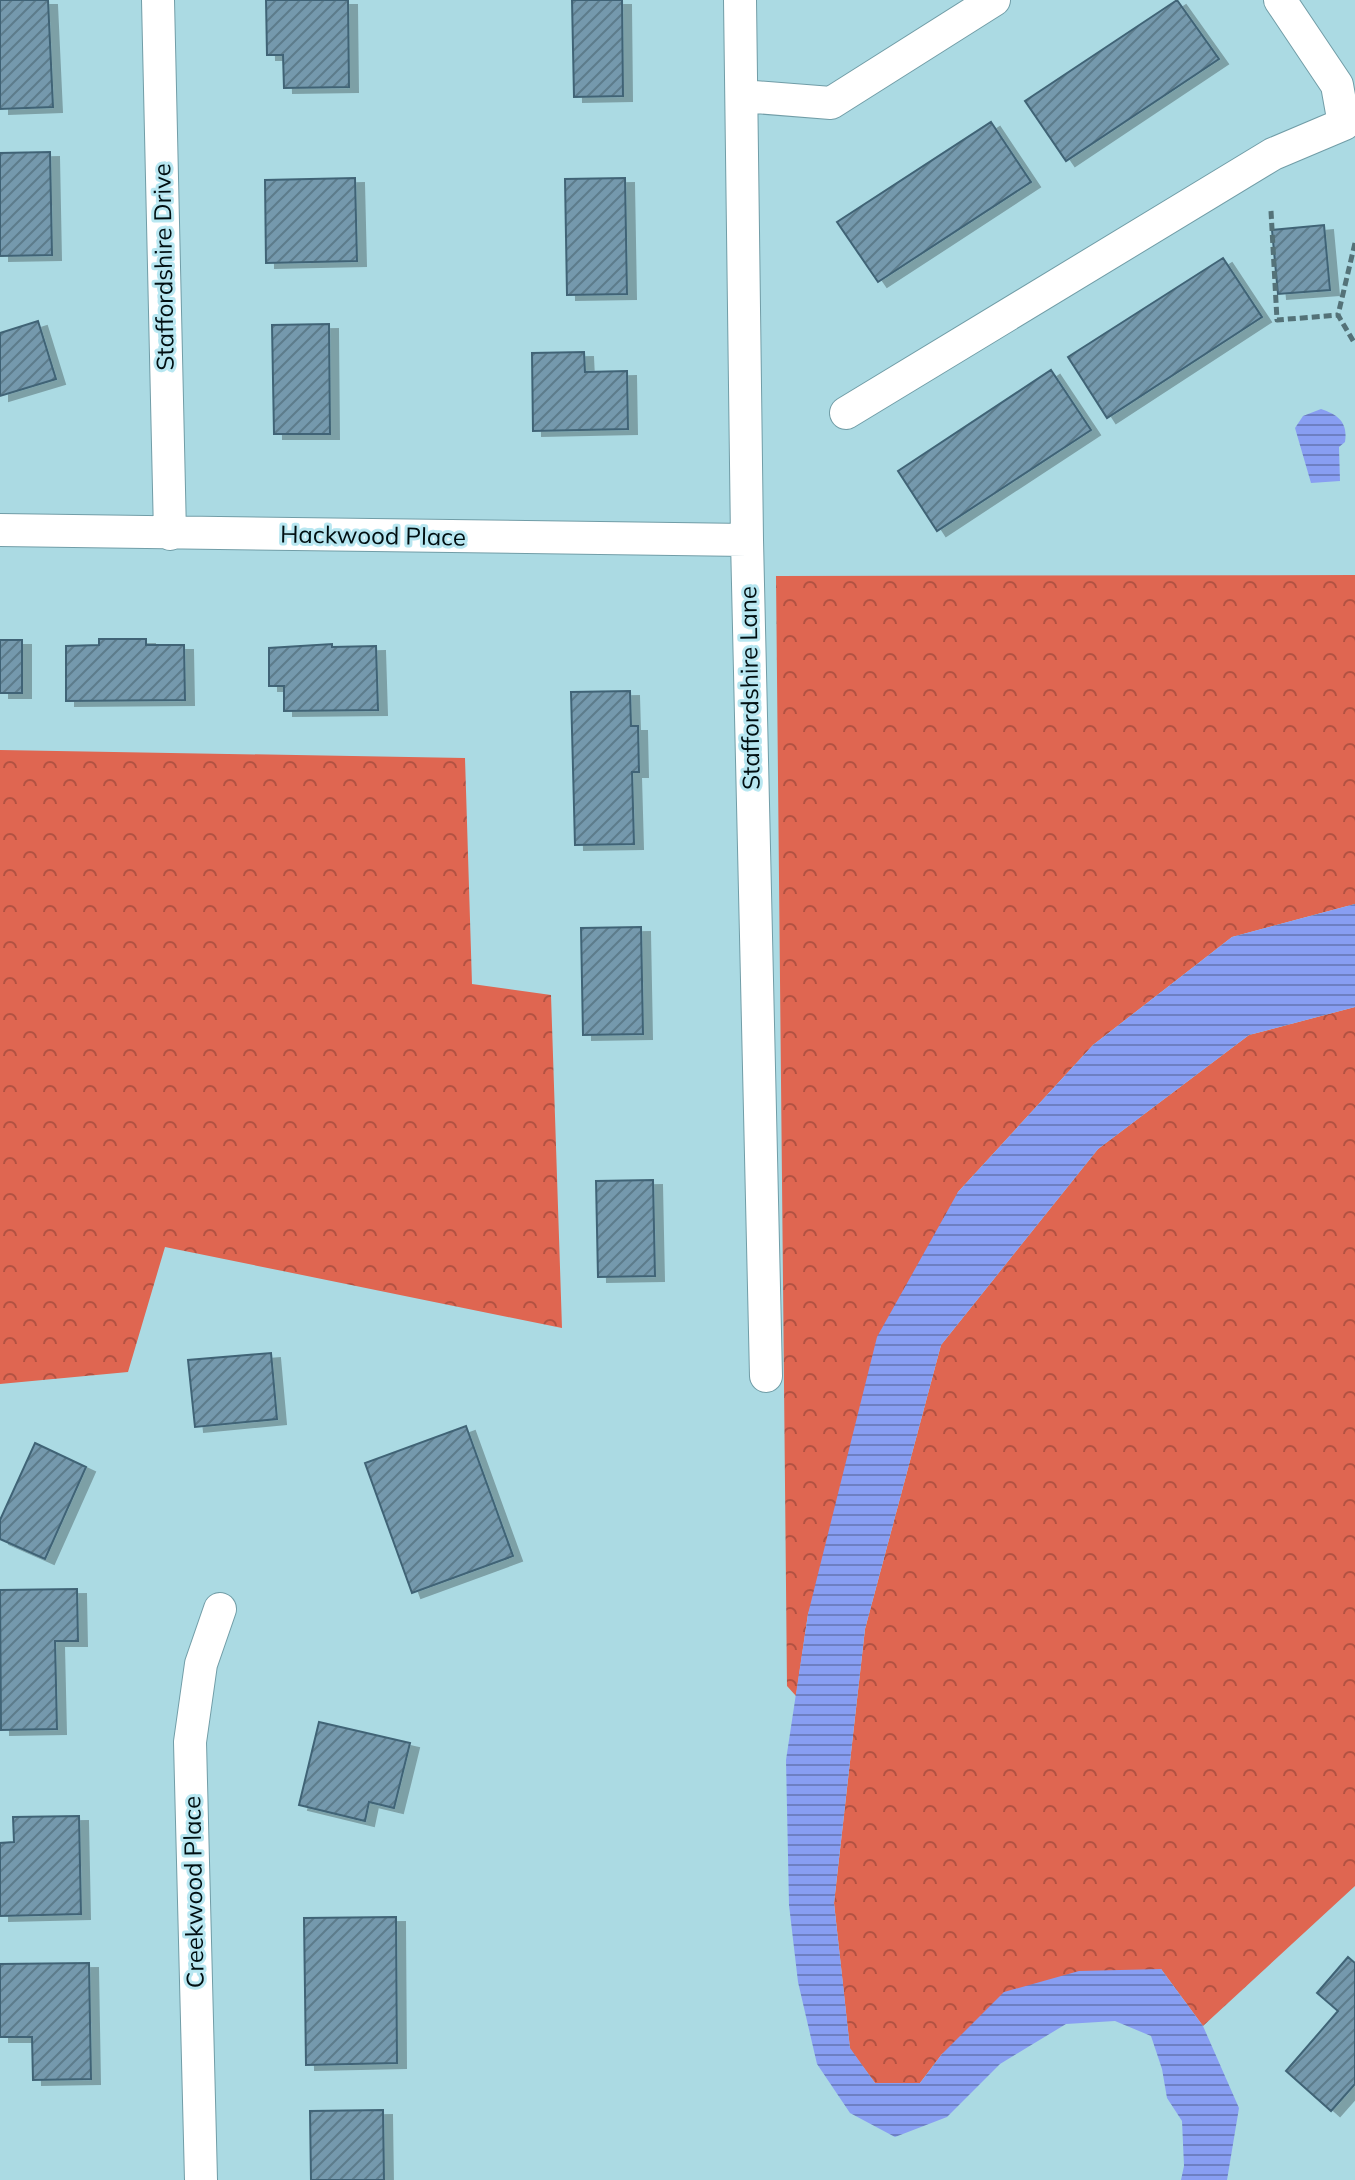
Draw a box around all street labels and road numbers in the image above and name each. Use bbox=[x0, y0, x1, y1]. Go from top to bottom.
street label: Staffordshire Drive bbox=[146, 163, 180, 371]
street label: Hackwood Place bbox=[280, 518, 466, 552]
street label: Staffordshire Lane bbox=[732, 586, 766, 790]
street label: Creekwood Place bbox=[176, 1796, 210, 1988]

